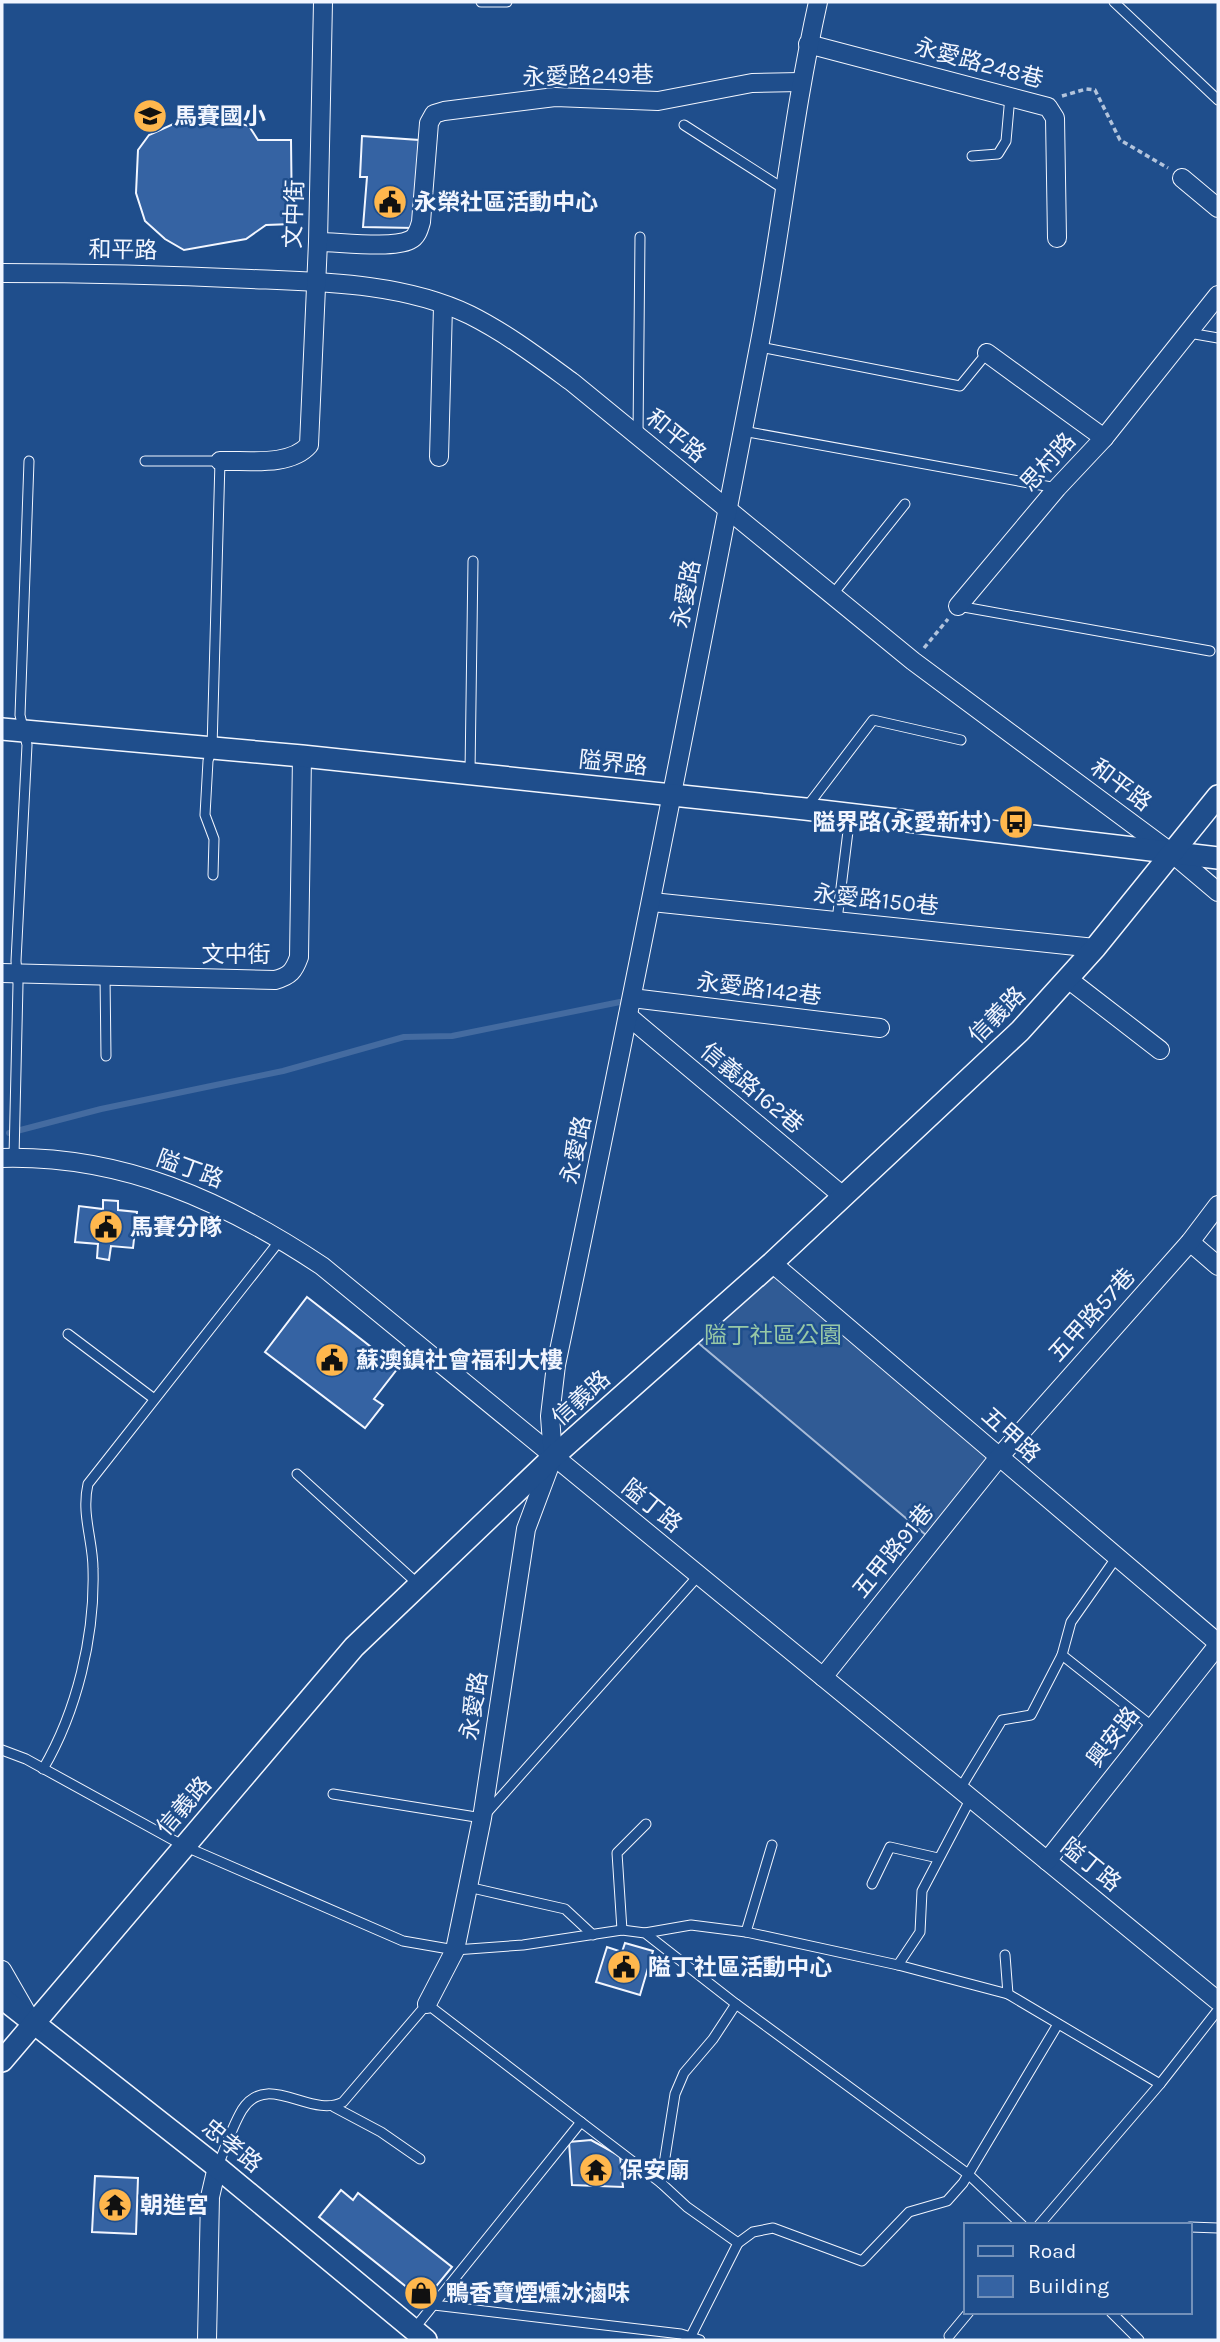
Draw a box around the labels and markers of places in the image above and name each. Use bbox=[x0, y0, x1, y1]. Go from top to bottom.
school or university icon: 馬賽國小 bbox=[131, 97, 169, 135]
place label: 馬賽國小 bbox=[174, 103, 266, 130]
public building icon: 永榮社區活動中心 bbox=[371, 183, 409, 221]
place label: 永榮社區活動中心 bbox=[414, 189, 598, 216]
bus stop icon: 隘界路(永愛新村) bbox=[997, 803, 1035, 841]
place label: 隘界路(永愛新村) bbox=[813, 809, 992, 836]
public building icon: 馬賽分隊 bbox=[87, 1208, 125, 1246]
place label: 馬賽分隊 bbox=[130, 1214, 222, 1241]
public building icon: 蘇澳鎮社會福利大樓 bbox=[313, 1341, 351, 1379]
place label: 蘇澳鎮社會福利大樓 bbox=[356, 1347, 563, 1374]
public building icon: 隘丁社區活動中心 bbox=[605, 1948, 643, 1986]
place label: 隘丁社區活動中心 bbox=[648, 1954, 832, 1981]
temple icon: 保安廟 bbox=[577, 2151, 615, 2189]
place label: 保安廟 bbox=[620, 2157, 689, 2184]
temple icon: 朝進宮 bbox=[96, 2186, 134, 2224]
place label: 朝進宮 bbox=[140, 2192, 209, 2219]
shop icon: 鴨香寶煙燻冰滷味 bbox=[402, 2274, 440, 2312]
place label: 鴨香寶煙燻冰滷味 bbox=[446, 2280, 630, 2307]

